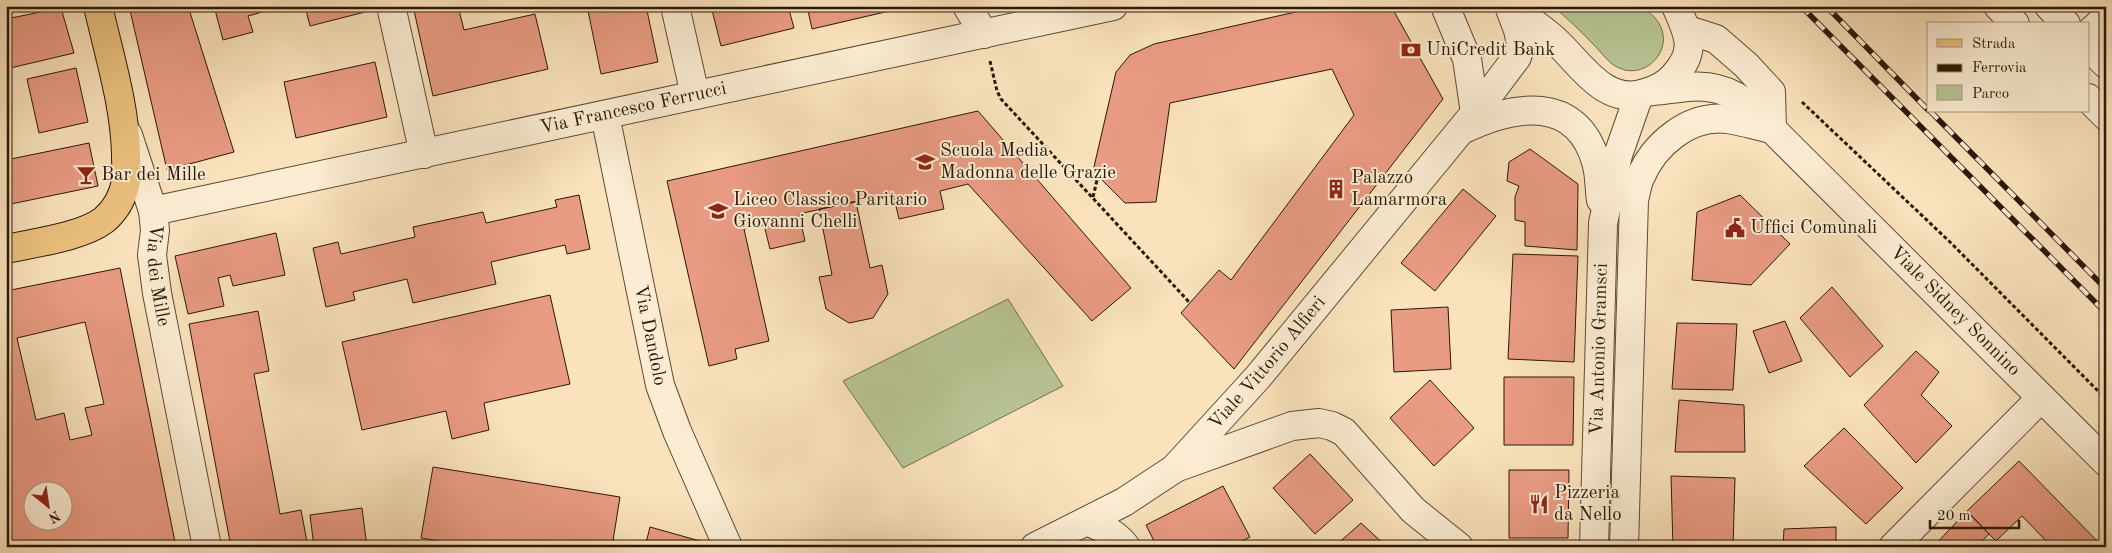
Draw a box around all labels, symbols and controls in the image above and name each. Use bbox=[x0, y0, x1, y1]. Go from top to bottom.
legend bbox=[1927, 22, 2090, 112]
text: Strada bbox=[1972, 37, 2016, 52]
bank icon: UniCredit Bank bbox=[1400, 39, 1422, 61]
place label: UniCredit Bank bbox=[1426, 41, 1555, 60]
text: Ferrovia bbox=[1972, 61, 2027, 76]
street label: Via Francesco Ferrucci bbox=[538, 79, 728, 138]
text: Parco bbox=[1972, 87, 2009, 102]
place label: Scuola Media Madonna delle Grazie bbox=[940, 142, 1116, 183]
school or university icon: Scuola Media Madonna delle Grazie bbox=[914, 151, 936, 173]
bar icon: Bar dei Mille bbox=[75, 164, 97, 186]
place label: Bar dei Mille bbox=[101, 166, 206, 185]
place label: Palazzo Lamarmora bbox=[1351, 169, 1448, 210]
building icon: Palazzo Lamarmora bbox=[1325, 178, 1347, 200]
place label: Liceo Classico Paritario Giovanni Chelli bbox=[733, 191, 927, 232]
school or university icon: Liceo Classico Paritario Giovanni Chelli bbox=[707, 200, 729, 222]
public building icon: Uffici Comunali bbox=[1724, 217, 1746, 239]
place label: Uffici Comunali bbox=[1750, 219, 1877, 238]
street label: Via dei Mille bbox=[142, 223, 173, 328]
street label: Viale Sidney Sonnino bbox=[1886, 243, 2024, 380]
street label: Via Antonio Gramsci bbox=[1588, 263, 1611, 436]
street label: Via Dandolo bbox=[630, 284, 669, 387]
street label: Viale Vittorio Alfieri bbox=[1206, 293, 1329, 433]
north arrow bbox=[22, 480, 72, 530]
place label: Pizzeria da Nello bbox=[1554, 484, 1622, 525]
restaurant icon: Pizzeria da Nello bbox=[1528, 493, 1550, 515]
scale bar bbox=[1930, 498, 2018, 530]
text: N bbox=[46, 508, 62, 525]
text: 20 m bbox=[1937, 509, 1971, 524]

